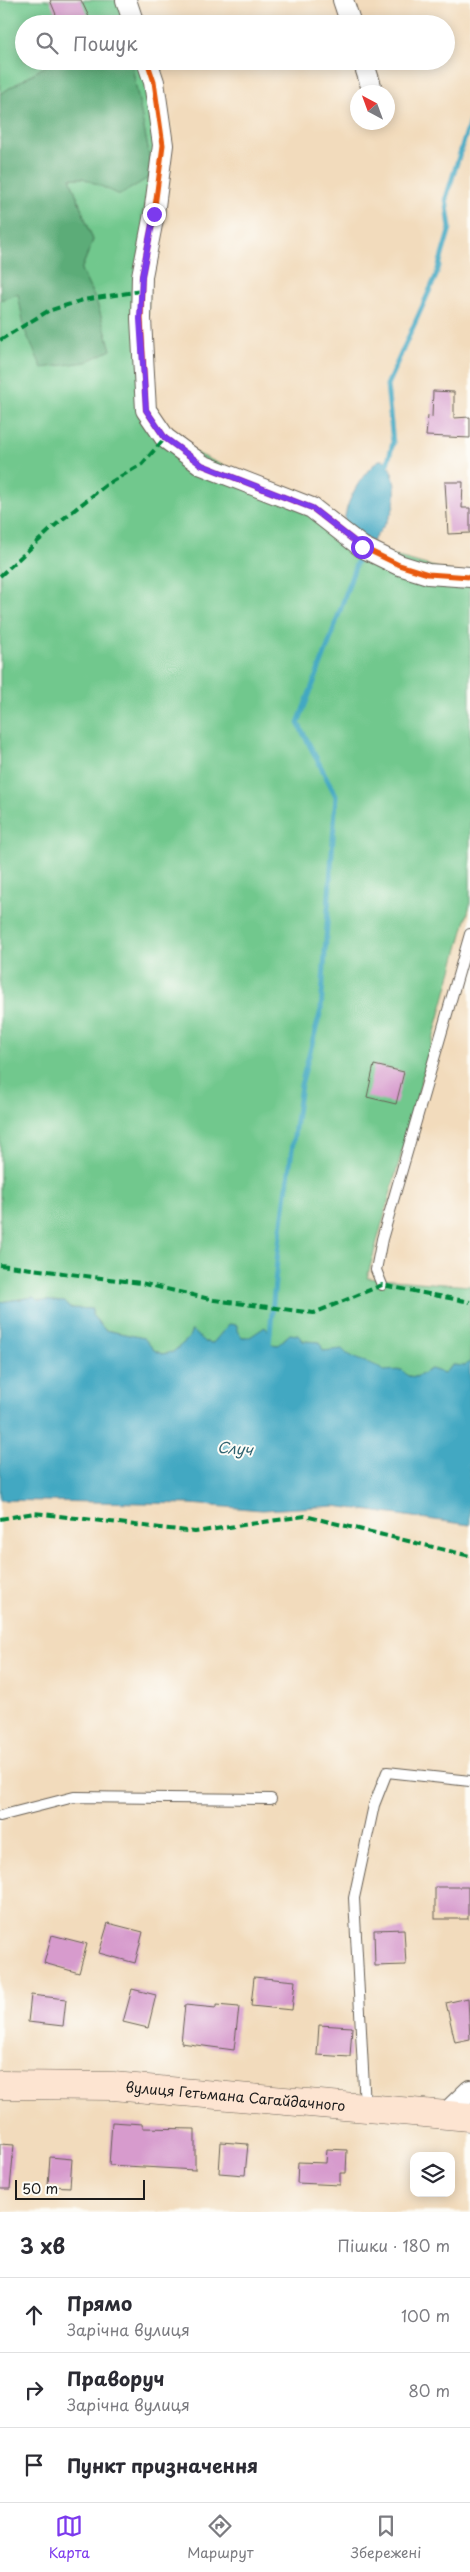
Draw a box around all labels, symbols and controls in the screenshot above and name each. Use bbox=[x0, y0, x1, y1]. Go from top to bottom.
search box bbox=[15, 15, 455, 70]
icon: search bbox=[33, 29, 61, 57]
text: Пошук bbox=[73, 29, 138, 57]
north arrow bbox=[350, 85, 395, 130]
route end bbox=[143, 203, 166, 226]
route start bbox=[351, 536, 374, 559]
water label: Случ bbox=[216, 1434, 255, 1461]
street label: вулиця Гетьмана Сагайдачного bbox=[125, 2076, 346, 2116]
map controls bbox=[410, 2152, 455, 2197]
button: layers bbox=[410, 2152, 455, 2197]
scale bar bbox=[15, 2177, 145, 2200]
text: 50 m bbox=[22, 2178, 58, 2199]
text: 3 хв bbox=[20, 2229, 65, 2261]
text: Пішки · 180 m bbox=[338, 2233, 450, 2257]
text: Прямо bbox=[67, 2289, 132, 2317]
icon: ahead bbox=[20, 2301, 48, 2329]
text: 100 m bbox=[401, 2303, 450, 2327]
text: Зарічна вулиця bbox=[67, 2317, 190, 2341]
text: Праворуч bbox=[67, 2364, 164, 2392]
icon: right bbox=[20, 2376, 48, 2404]
text: 80 m bbox=[408, 2378, 450, 2402]
text: Зарічна вулиця bbox=[67, 2392, 190, 2416]
icon: arrive bbox=[20, 2451, 48, 2479]
text: Пункт призначення bbox=[67, 2451, 258, 2479]
tab: Карта bbox=[49, 2512, 90, 2563]
tab: Маршрут bbox=[187, 2512, 253, 2563]
tab: Збережені bbox=[351, 2512, 421, 2563]

